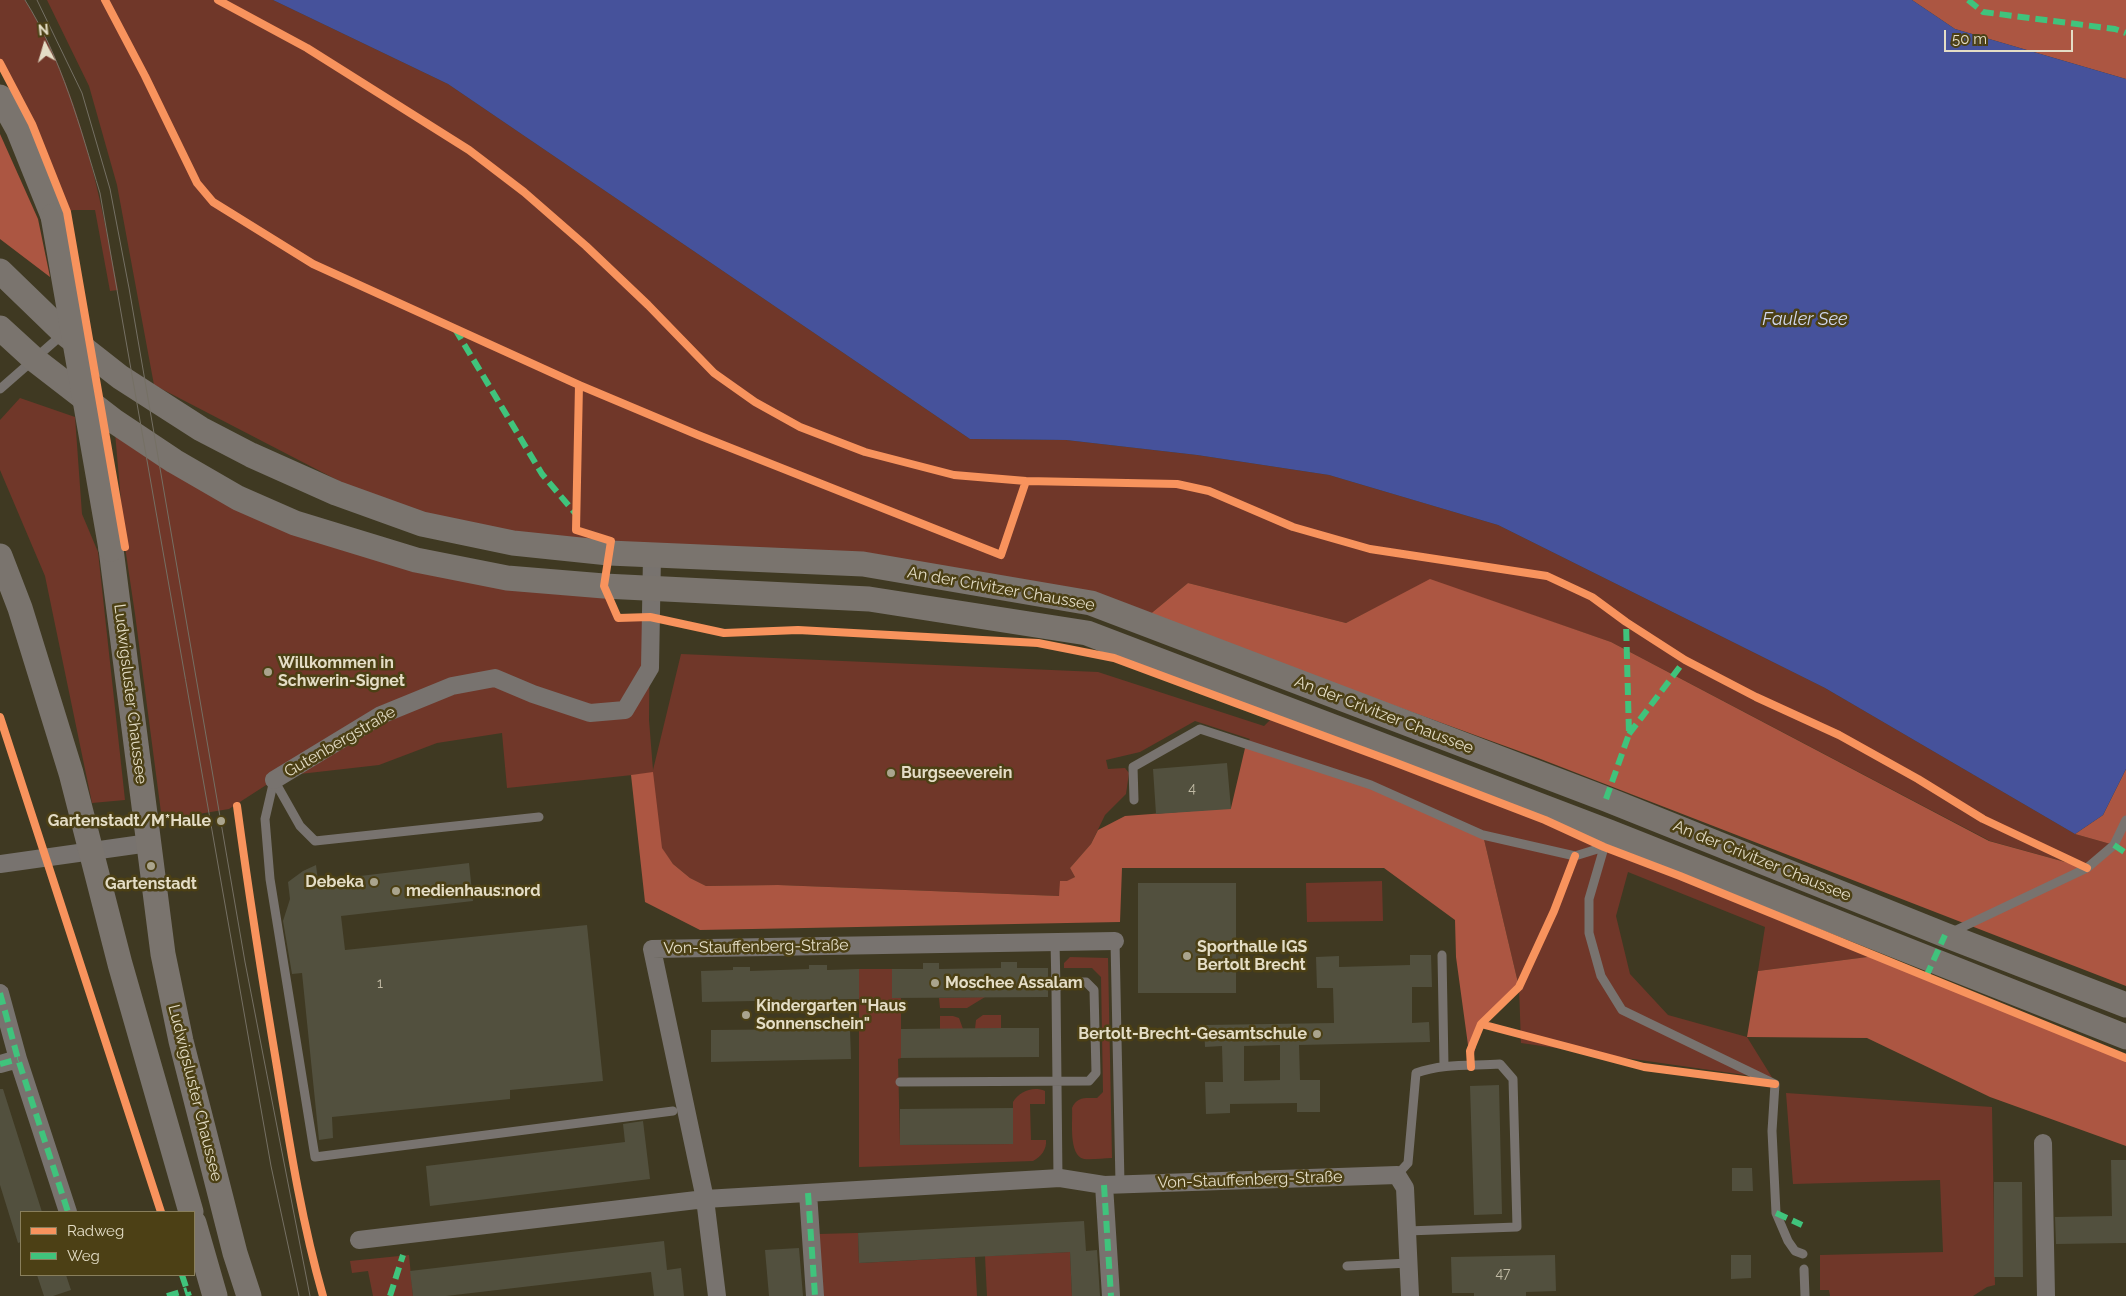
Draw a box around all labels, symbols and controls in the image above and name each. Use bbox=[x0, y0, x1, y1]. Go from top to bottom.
north arrow bbox=[20, 20, 70, 70]
scale bar bbox=[1946, 20, 2075, 52]
text: N bbox=[37, 22, 50, 39]
text: 50 m bbox=[1952, 30, 1987, 48]
water label: Fauler See bbox=[1762, 309, 1848, 331]
street label: An der Crivitzer Chaussee bbox=[906, 563, 1096, 615]
street label: Ludwigsluster Chaussee bbox=[109, 603, 151, 785]
place label: Willkommen in Schwerin-Signet bbox=[278, 653, 405, 691]
marker: Willkommen in Schwerin-Signet bbox=[262, 666, 274, 678]
street label: An der Crivitzer Chaussee bbox=[1292, 672, 1476, 758]
street label: Gutenbergstraße bbox=[281, 702, 399, 782]
place label: Burgseeverein bbox=[901, 763, 1012, 783]
marker: Burgseeverein bbox=[885, 767, 897, 779]
house number: 4 bbox=[1188, 781, 1196, 797]
place label: Gartenstadt/M*Halle bbox=[48, 811, 211, 831]
marker: Gartenstadt/M*Halle bbox=[215, 815, 227, 827]
street label: An der Crivitzer Chaussee bbox=[1670, 816, 1854, 906]
marker: Gartenstadt bbox=[145, 860, 157, 872]
place label: Debeka bbox=[305, 872, 364, 892]
place label: Gartenstadt bbox=[105, 874, 197, 894]
marker: Debeka bbox=[368, 876, 380, 888]
place label: medienhaus:nord bbox=[406, 881, 541, 901]
marker: medienhaus:nord bbox=[390, 885, 402, 897]
street label: Von-Stauffenberg-Straße bbox=[663, 936, 849, 958]
place label: Sporthalle IGS Bertolt Brecht bbox=[1197, 937, 1307, 975]
marker: Sporthalle IGS Bertolt Brecht bbox=[1181, 950, 1193, 962]
place label: Moschee Assalam bbox=[945, 973, 1083, 993]
house number: 1 bbox=[377, 976, 383, 992]
marker: Moschee Assalam bbox=[929, 977, 941, 989]
place label: Kindergarten "Haus Sonnenschein" bbox=[756, 996, 906, 1034]
street label: Ludwigsluster Chaussee bbox=[164, 1003, 226, 1183]
marker: Kindergarten "Haus Sonnenschein" bbox=[740, 1009, 752, 1021]
place label: Bertolt-Brecht-Gesamtschule bbox=[1078, 1024, 1307, 1044]
marker: Bertolt-Brecht-Gesamtschule bbox=[1311, 1028, 1323, 1040]
street label: Von-Stauffenberg-Straße bbox=[1157, 1167, 1343, 1193]
legend bbox=[20, 1211, 195, 1276]
text: Radweg bbox=[67, 1222, 124, 1240]
text: Weg bbox=[67, 1247, 100, 1265]
house number: 47 bbox=[1495, 1266, 1511, 1282]

